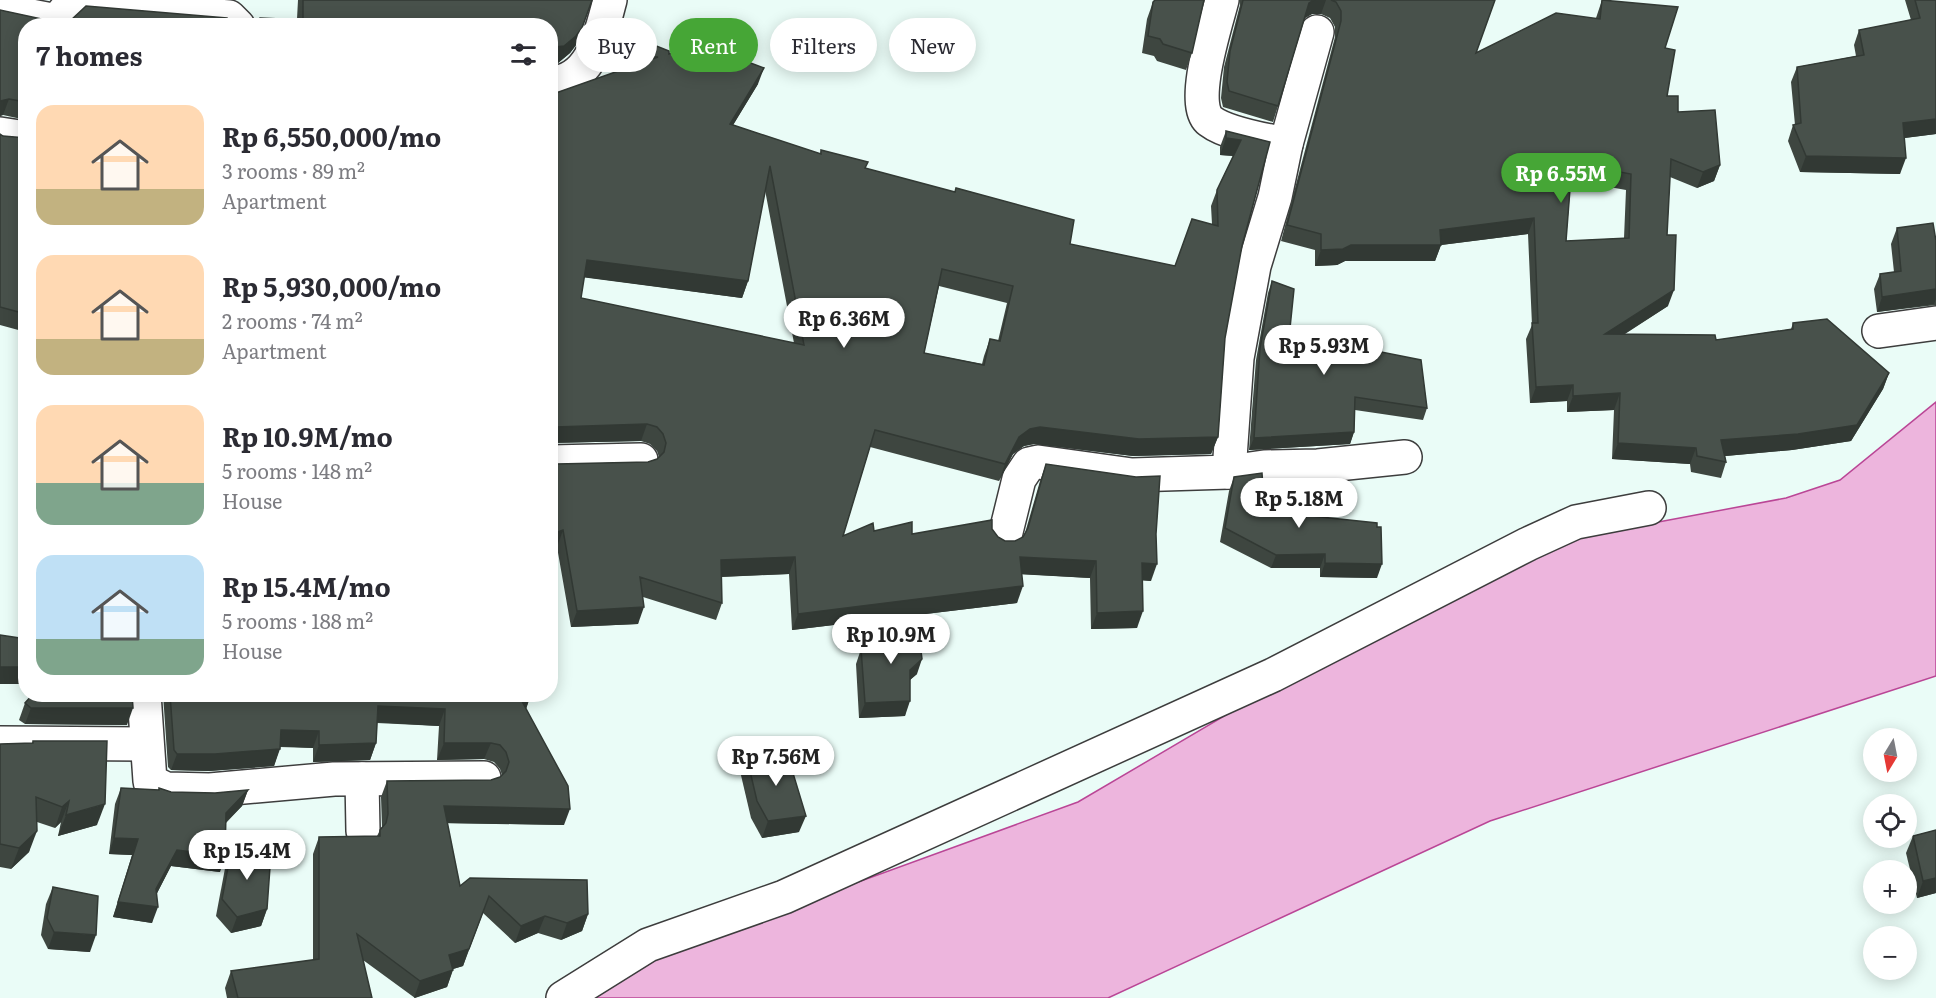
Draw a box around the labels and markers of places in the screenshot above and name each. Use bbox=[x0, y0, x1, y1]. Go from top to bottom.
pin: Rp 6.55M bbox=[1499, 153, 1623, 204]
pin: Rp 6.36M bbox=[782, 298, 906, 349]
pin: Rp 5.93M bbox=[1262, 325, 1386, 376]
pin: Rp 5.18M bbox=[1237, 478, 1361, 529]
pin: Rp 10.9M bbox=[829, 614, 953, 665]
pin: Rp 7.56M bbox=[714, 736, 838, 787]
pin: Rp 15.4M bbox=[185, 830, 309, 881]

